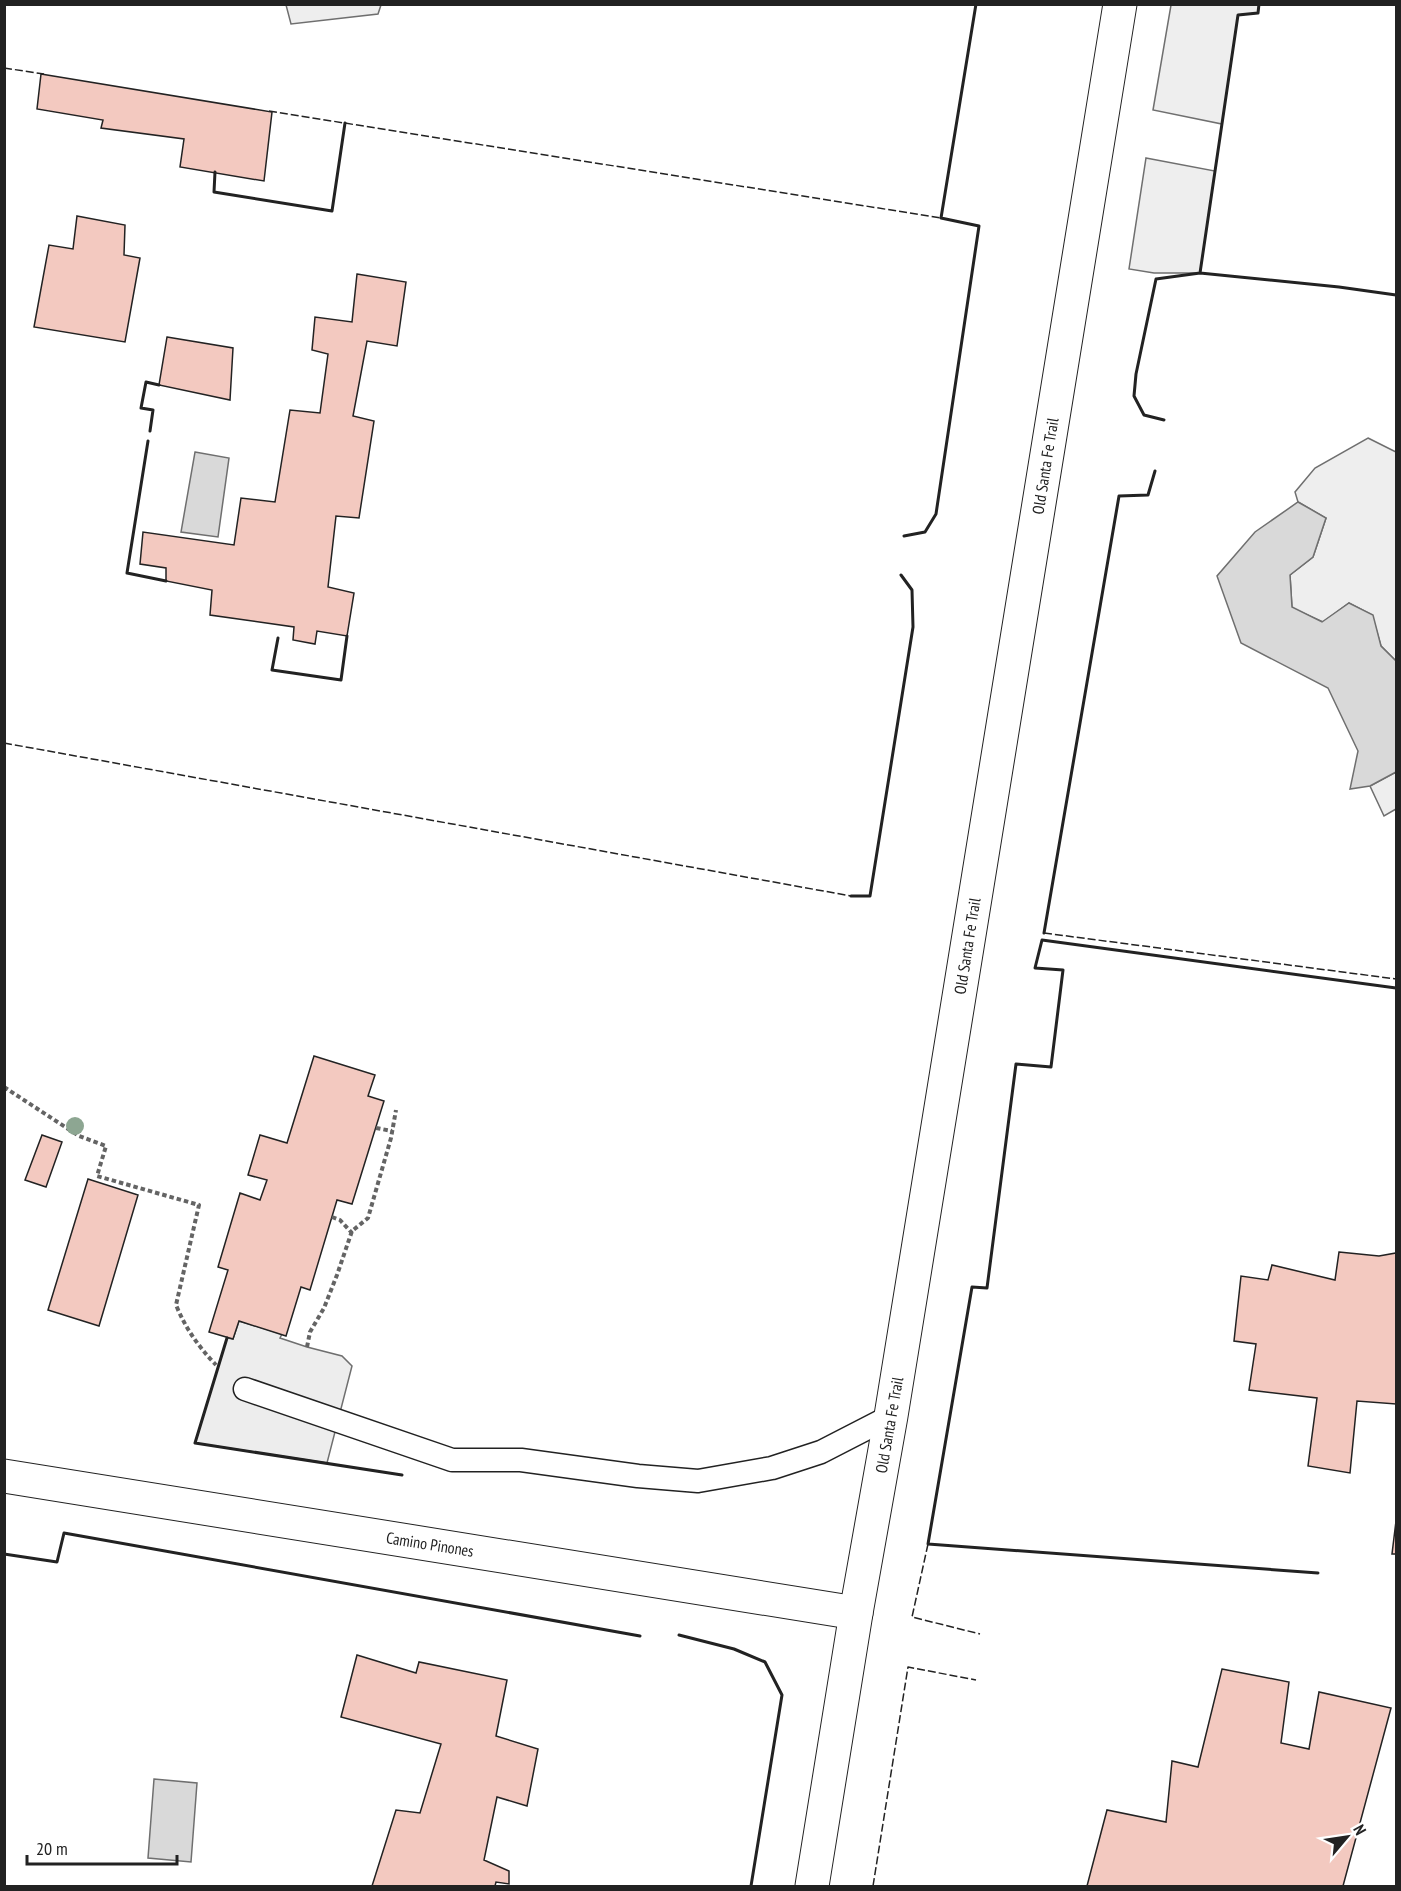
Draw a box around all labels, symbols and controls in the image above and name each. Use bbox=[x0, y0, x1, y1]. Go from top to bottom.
street label: Old Santa Fe Trail bbox=[1028, 416, 1063, 516]
street label: Old Santa Fe Trail bbox=[950, 896, 985, 996]
street label: Old Santa Fe Trail bbox=[871, 1375, 907, 1475]
street label: Camino Pinones bbox=[385, 1527, 475, 1561]
north arrow bbox=[1317, 1807, 1377, 1867]
text: N bbox=[1349, 1821, 1371, 1838]
scale bar bbox=[27, 1828, 177, 1866]
text: 20 m bbox=[36, 1837, 68, 1860]

